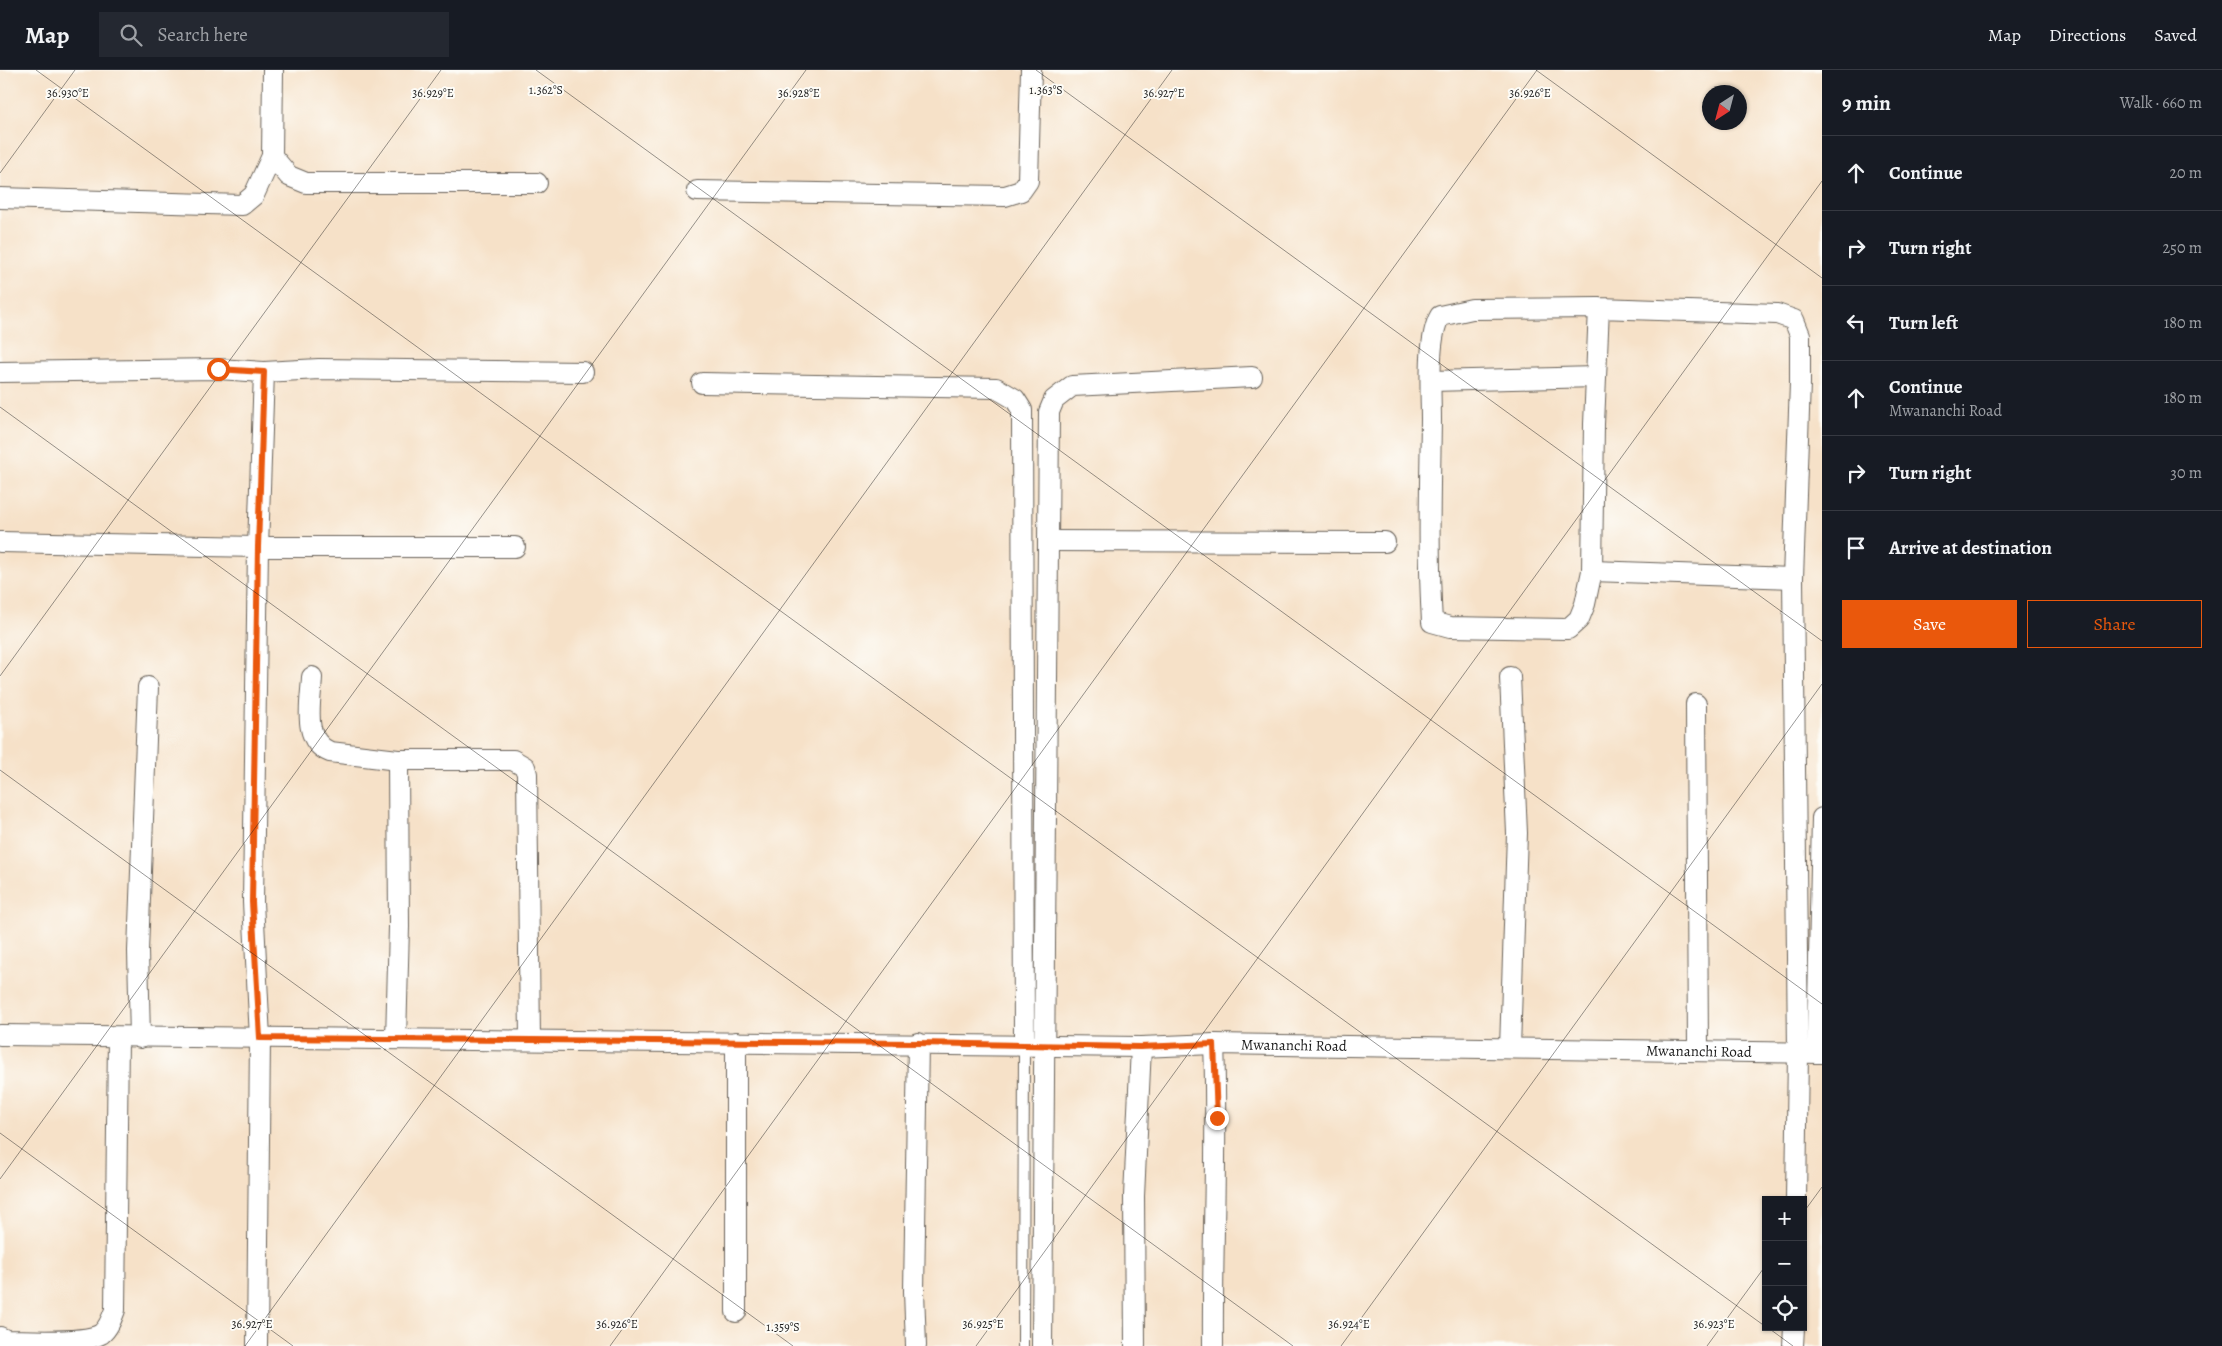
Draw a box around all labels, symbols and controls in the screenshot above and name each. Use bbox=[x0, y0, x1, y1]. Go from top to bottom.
search box bbox=[99, 12, 449, 57]
text: Map bbox=[25, 19, 69, 51]
icon: search bbox=[117, 21, 145, 49]
text: Search here bbox=[157, 22, 248, 48]
text: Map bbox=[1988, 23, 2021, 47]
text: Directions bbox=[2049, 23, 2126, 47]
text: Saved bbox=[2154, 23, 2197, 47]
text: 1.362°S bbox=[529, 82, 563, 98]
text: 1.363°S bbox=[1029, 82, 1063, 98]
text: 36.930°E bbox=[47, 85, 89, 101]
text: 36.929°E bbox=[412, 85, 454, 101]
text: 36.928°E bbox=[778, 85, 820, 101]
text: 36.927°E bbox=[1143, 85, 1185, 101]
text: 36.926°E bbox=[1509, 85, 1551, 101]
north arrow bbox=[1702, 85, 1747, 130]
text: 9 min bbox=[1842, 89, 1891, 117]
text: Walk · 660 m bbox=[2120, 92, 2202, 114]
icon: ahead bbox=[1842, 159, 1870, 187]
text: Continue bbox=[1889, 160, 1963, 186]
text: 20 m bbox=[2169, 162, 2202, 184]
icon: right bbox=[1842, 234, 1870, 262]
text: Turn right bbox=[1889, 235, 1971, 261]
text: 250 m bbox=[2163, 237, 2202, 259]
icon: left bbox=[1842, 309, 1870, 337]
text: Turn left bbox=[1889, 310, 1958, 336]
text: 180 m bbox=[2164, 312, 2202, 334]
route start bbox=[207, 358, 230, 381]
text: Continue bbox=[1889, 374, 1963, 400]
icon: ahead bbox=[1842, 384, 1870, 412]
text: 180 m bbox=[2164, 387, 2202, 409]
text: Mwananchi Road bbox=[1889, 400, 2002, 422]
icon: right bbox=[1842, 459, 1870, 487]
text: Turn right bbox=[1889, 460, 1971, 486]
text: 30 m bbox=[2170, 462, 2202, 484]
icon: arrive bbox=[1842, 534, 1870, 562]
text: Arrive at destination bbox=[1889, 535, 2052, 561]
button: Save bbox=[1842, 600, 2017, 648]
button: Share bbox=[2027, 600, 2202, 648]
street label: Mwananchi Road bbox=[1241, 1034, 1348, 1056]
street label: Mwananchi Road bbox=[1646, 1040, 1753, 1062]
route end bbox=[1206, 1107, 1229, 1130]
map controls bbox=[1762, 1196, 1807, 1331]
button: + bbox=[1762, 1196, 1807, 1241]
button: − bbox=[1762, 1241, 1807, 1286]
button: locate bbox=[1762, 1286, 1807, 1331]
text: 36.927°E bbox=[231, 1316, 273, 1332]
text: 36.926°E bbox=[596, 1316, 638, 1332]
text: 36.925°E bbox=[962, 1316, 1004, 1332]
text: 36.924°E bbox=[1328, 1316, 1370, 1332]
text: 36.923°E bbox=[1693, 1316, 1735, 1332]
text: 1.359°S bbox=[766, 1319, 800, 1335]

